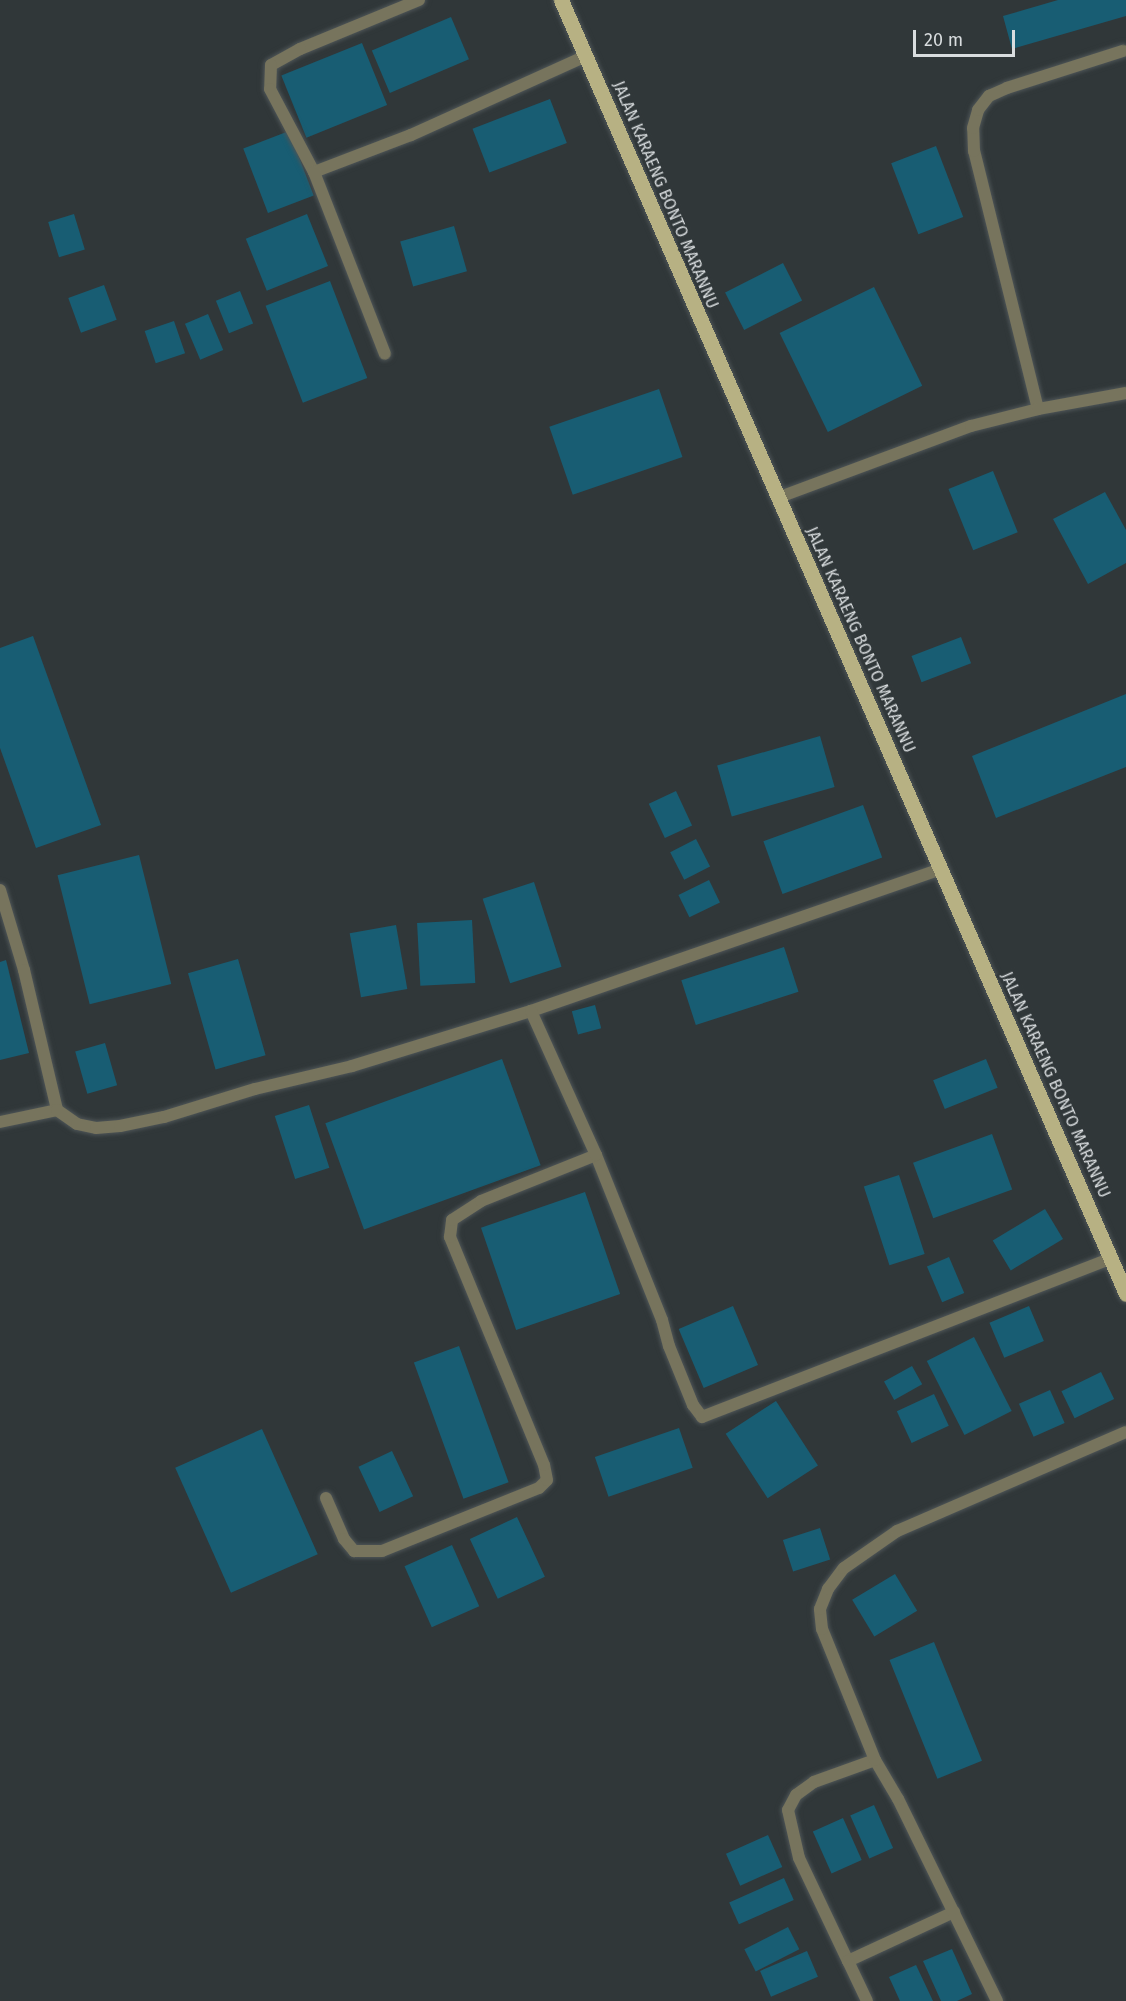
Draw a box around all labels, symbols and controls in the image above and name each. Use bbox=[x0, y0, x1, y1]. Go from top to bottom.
scale bar bbox=[916, 18, 1018, 56]
text: 20 m bbox=[924, 29, 963, 51]
street label: JALAN KARAENG BONTO MARANNU bbox=[608, 78, 722, 312]
street label: JALAN KARAENG BONTO MARANNU bbox=[801, 524, 919, 756]
street label: JALAN KARAENG BONTO MARANNU bbox=[996, 969, 1114, 1201]

